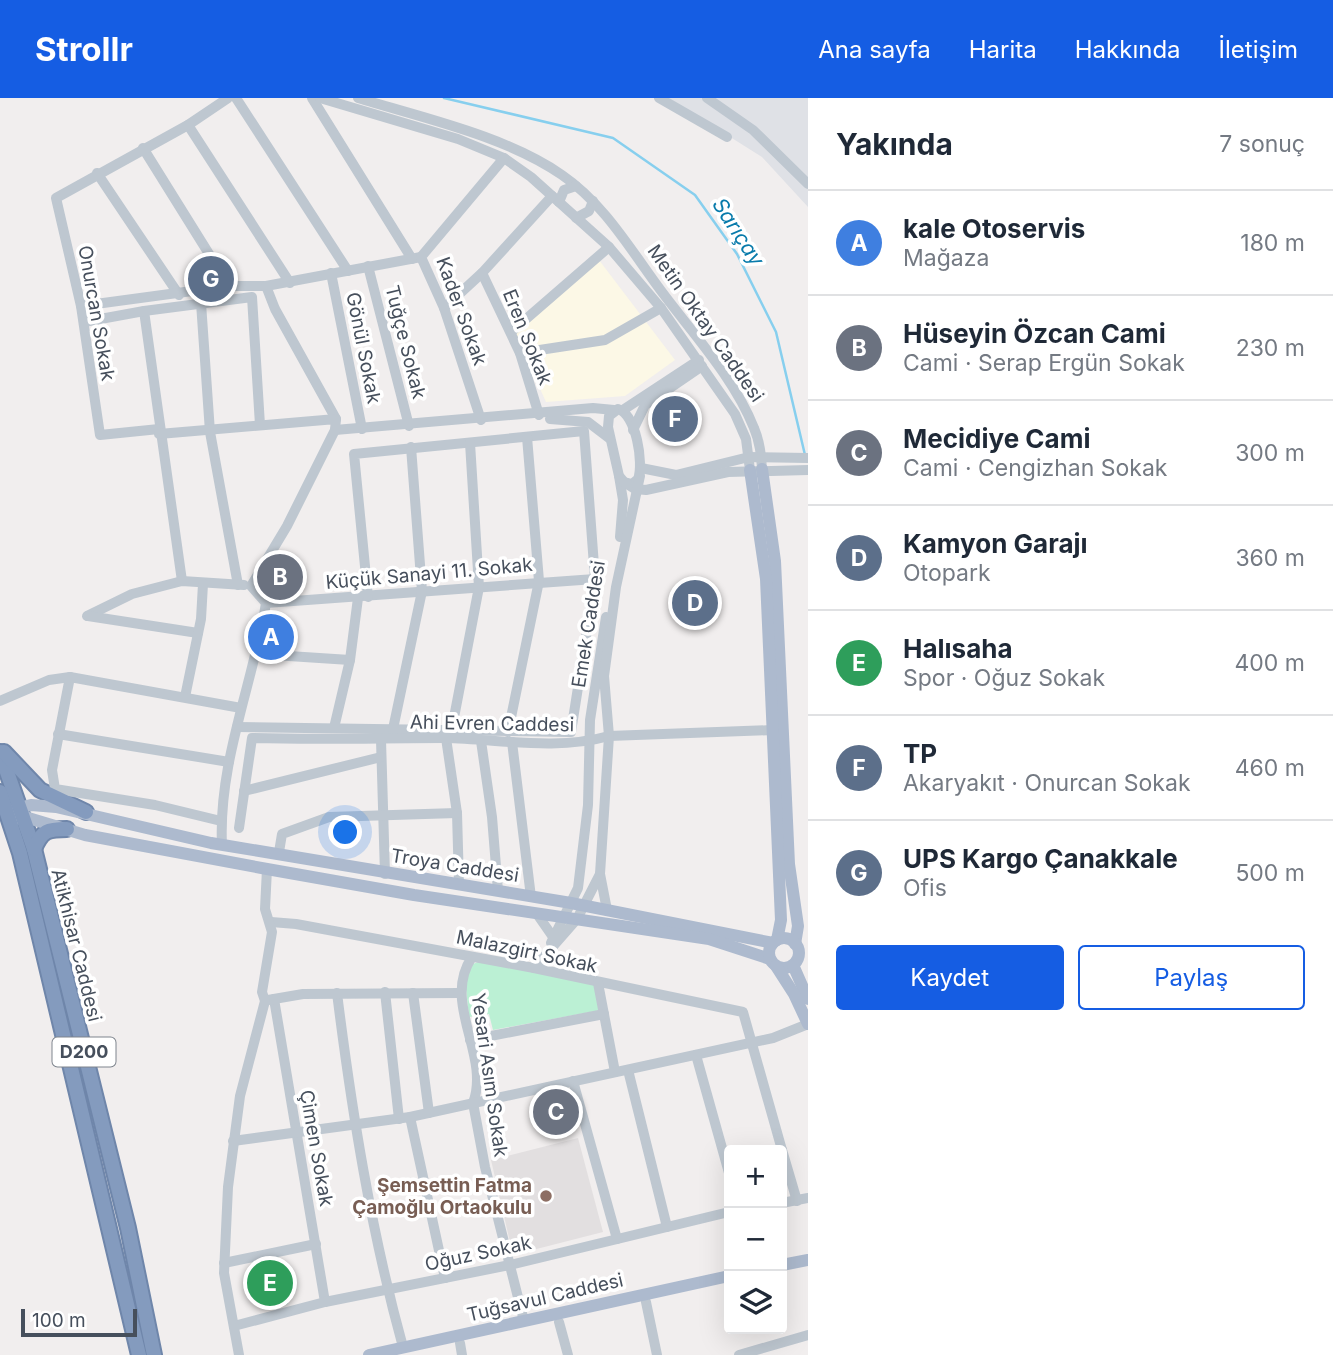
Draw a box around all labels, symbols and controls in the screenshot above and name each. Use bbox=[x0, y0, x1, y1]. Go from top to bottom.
text: Strollr bbox=[35, 29, 133, 69]
text: Ana sayfa bbox=[818, 35, 931, 64]
text: Harita bbox=[969, 35, 1037, 64]
text: Hakkında bbox=[1075, 35, 1181, 64]
text: İletişim bbox=[1219, 35, 1298, 64]
text: Yakında bbox=[836, 126, 953, 162]
text: 7 sonuç bbox=[1219, 130, 1305, 158]
water label: Sarıçay bbox=[707, 193, 770, 271]
text: kale Otoservis bbox=[903, 213, 1085, 244]
text: A bbox=[850, 229, 868, 257]
text: 180 m bbox=[1240, 229, 1305, 257]
street label: Metin Oktay Caddesi bbox=[643, 240, 769, 406]
street label: Onurcan Sokak bbox=[73, 244, 120, 383]
text: Mağaza bbox=[903, 244, 989, 272]
pin: G bbox=[188, 253, 234, 305]
street label: Kader Sokak bbox=[431, 254, 492, 369]
street label: Tuğçe Sokak bbox=[380, 283, 431, 402]
street label: Eren Sokak bbox=[498, 286, 557, 389]
street label: Gönül Sokak bbox=[341, 290, 386, 406]
text: Hüseyin Özcan Cami bbox=[903, 318, 1166, 349]
text: B bbox=[851, 334, 867, 362]
text: 230 m bbox=[1236, 334, 1305, 362]
text: Cami · Serap Ergün Sokak bbox=[903, 349, 1185, 377]
pin: F bbox=[652, 393, 698, 445]
text: Mecidiye Cami bbox=[903, 423, 1090, 454]
text: C bbox=[850, 439, 868, 467]
text: 300 m bbox=[1235, 439, 1305, 467]
text: Cami · Cengizhan Sokak bbox=[903, 454, 1167, 482]
text: Kamyon Garajı bbox=[903, 528, 1088, 559]
text: D bbox=[851, 544, 867, 572]
text: 360 m bbox=[1235, 544, 1305, 572]
pin: B bbox=[257, 551, 303, 603]
street label: Küçük Sanayi 11. Sokak bbox=[325, 553, 534, 594]
street label: Emek Caddesi bbox=[567, 559, 610, 689]
text: Otopark bbox=[903, 559, 991, 587]
pin: D bbox=[672, 577, 718, 629]
pin: A bbox=[248, 611, 294, 663]
text: Halısaha bbox=[903, 633, 1013, 664]
text: E bbox=[852, 649, 866, 677]
text: 400 m bbox=[1235, 649, 1305, 677]
text: Spor · Oğuz Sokak bbox=[903, 664, 1105, 692]
street label: Ahi Evren Caddesi bbox=[410, 711, 574, 736]
text: TP bbox=[903, 738, 937, 769]
text: F bbox=[852, 754, 866, 782]
text: 460 m bbox=[1235, 754, 1305, 782]
text: Akaryakıt · Onurcan Sokak bbox=[903, 769, 1191, 797]
your location bbox=[328, 815, 362, 849]
text: UPS Kargo Çanakkale bbox=[903, 843, 1178, 874]
street label: Troya Caddesi bbox=[389, 844, 521, 887]
text: G bbox=[850, 859, 868, 887]
text: 500 m bbox=[1235, 859, 1305, 887]
street label: Atikhisar Caddesi bbox=[46, 866, 107, 1024]
text: Ofis bbox=[903, 874, 947, 902]
street label: Malazgirt Sokak bbox=[454, 925, 600, 978]
button: Kaydet bbox=[836, 945, 1064, 1010]
button: Paylaş bbox=[1078, 945, 1305, 1010]
street label: Yesari Asım Sokak bbox=[467, 992, 512, 1159]
road number: D200 bbox=[52, 1037, 116, 1066]
pin: C bbox=[533, 1086, 579, 1138]
street label: Çimen Sokak bbox=[295, 1088, 338, 1209]
map controls bbox=[724, 1145, 787, 1334]
button: + bbox=[724, 1145, 787, 1208]
place label: Şemsettin Fatma Çamoğlu Ortaokulu bbox=[352, 1174, 532, 1219]
marker: Şemsettin Fatma Çamoğlu Ortaokulu bbox=[538, 1188, 554, 1204]
button: − bbox=[724, 1208, 787, 1271]
street label: Oğuz Sokak bbox=[423, 1231, 534, 1276]
pin: E bbox=[247, 1257, 293, 1309]
street label: Tuğsavul Caddesi bbox=[465, 1268, 625, 1327]
button: layers bbox=[724, 1271, 787, 1334]
scale bar bbox=[21, 1306, 136, 1338]
text: 100 m bbox=[32, 1309, 86, 1332]

